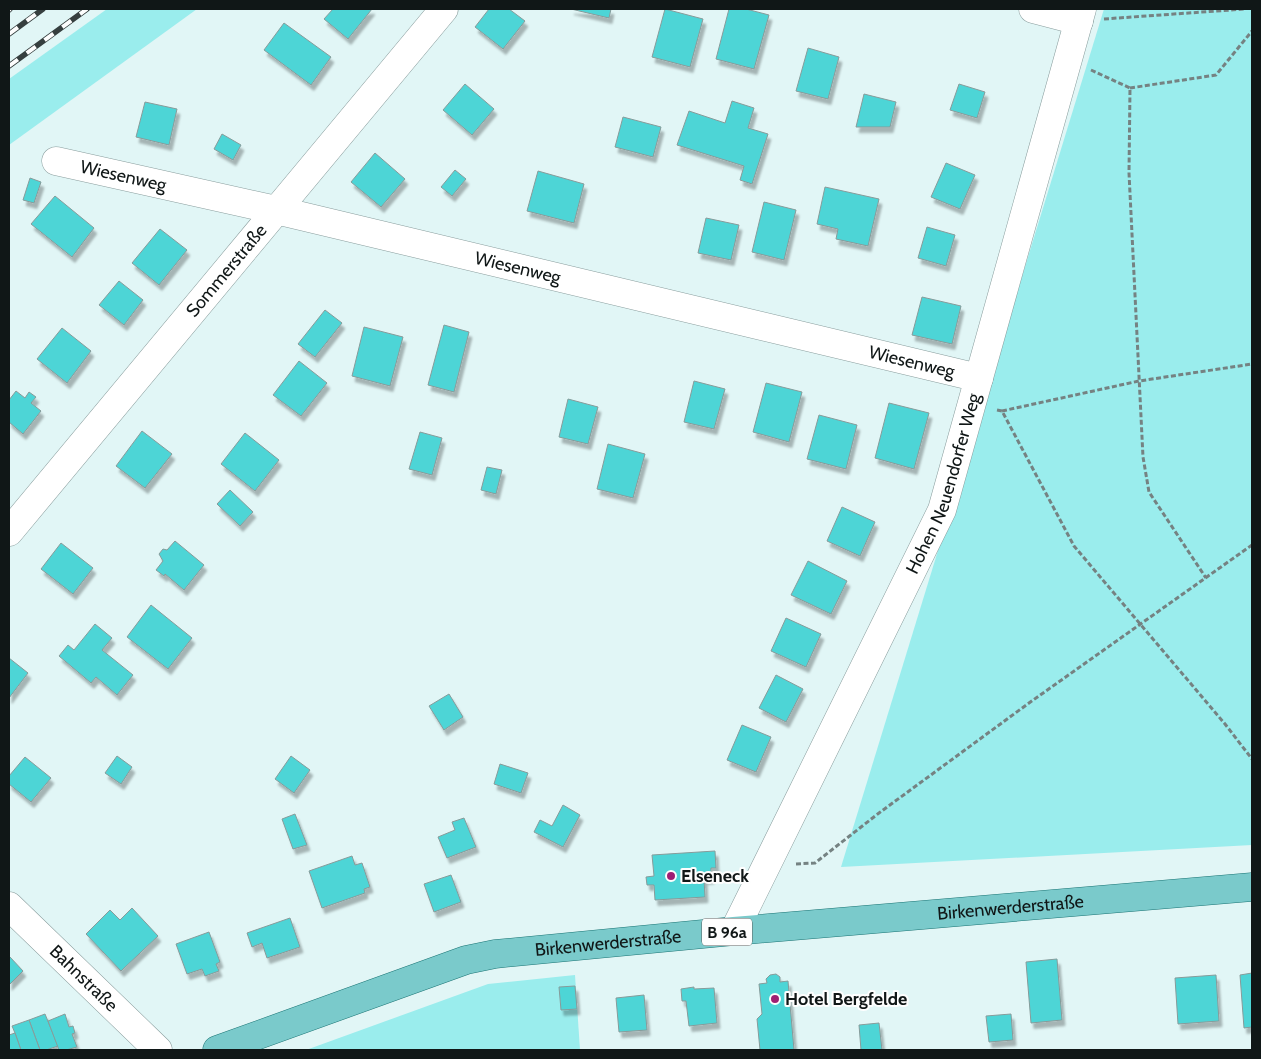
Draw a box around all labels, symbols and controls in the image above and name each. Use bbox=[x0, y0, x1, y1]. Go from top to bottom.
street label: Wiesenweg bbox=[78, 156, 170, 197]
street label: Sommerstraße bbox=[181, 220, 271, 322]
street label: Wiesenweg bbox=[473, 247, 564, 289]
street label: Wiesenweg bbox=[866, 341, 958, 383]
street label: Hohen Neuendorfer Weg bbox=[901, 390, 985, 578]
place label: Elseneck bbox=[681, 865, 749, 887]
marker: Elseneck bbox=[665, 870, 677, 882]
street label: Birkenwerderstraße bbox=[936, 890, 1085, 925]
road number: B 96a bbox=[702, 919, 752, 946]
street label: Birkenwerderstraße bbox=[534, 925, 682, 961]
street label: Bahnstraße bbox=[45, 940, 123, 1016]
place label: Hotel Bergfelde bbox=[785, 988, 907, 1010]
marker: Hotel Bergfelde bbox=[769, 993, 781, 1005]

